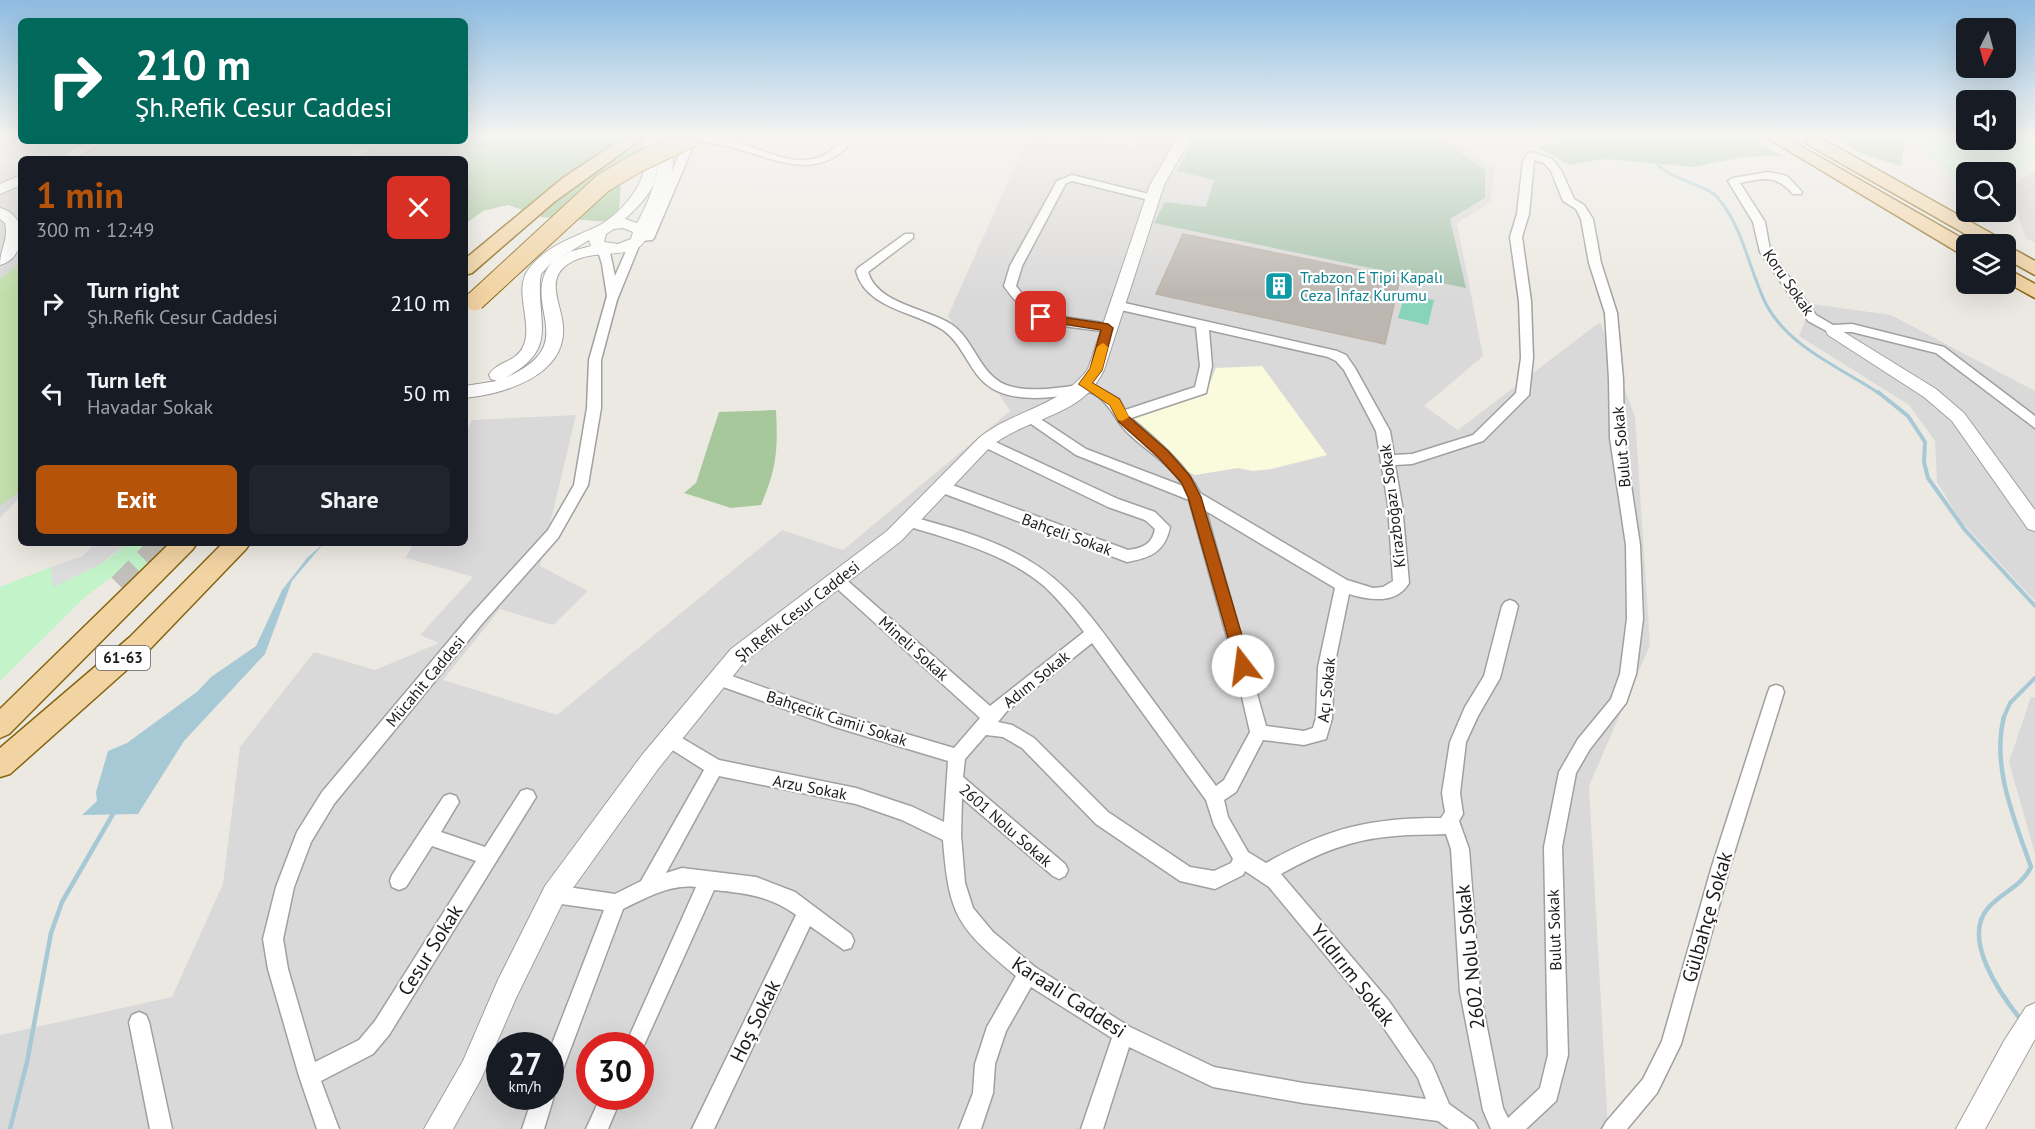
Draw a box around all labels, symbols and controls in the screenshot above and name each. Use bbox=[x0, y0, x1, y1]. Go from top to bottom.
north arrow bbox=[1956, 18, 2016, 78]
map controls bbox=[1956, 18, 2016, 294]
text: 210 m bbox=[135, 37, 251, 92]
icon: right bbox=[36, 42, 114, 120]
text: Şh.Refik Cesur Caddesi bbox=[135, 90, 393, 124]
button: sound bbox=[1956, 90, 2016, 150]
button: search bbox=[1956, 162, 2016, 222]
text: 1 min bbox=[36, 171, 124, 218]
button: close bbox=[387, 176, 450, 239]
text: 300 m · 12:49 bbox=[36, 217, 154, 243]
button: layers bbox=[1956, 234, 2016, 294]
street label: Koru Sokak bbox=[1759, 245, 1819, 319]
place label: Trabzon E Tipi Kapalı Ceza İnfaz Kurumu bbox=[1300, 267, 1443, 305]
building icon: Trabzon E Tipi Kapalı Ceza İnfaz Kurumu bbox=[1263, 270, 1295, 302]
text: Turn right bbox=[87, 276, 179, 304]
icon: right bbox=[36, 287, 69, 320]
text: 210 m bbox=[390, 289, 450, 317]
pin bbox=[1015, 291, 1066, 342]
icon: arrive bbox=[1024, 300, 1057, 333]
text: Şh.Refik Cesur Caddesi bbox=[87, 304, 278, 330]
text: Turn left bbox=[87, 366, 167, 394]
icon: left bbox=[36, 377, 69, 410]
text: 50 m bbox=[402, 379, 450, 407]
text: Havadar Sokak bbox=[87, 394, 213, 420]
street label: Bulut Sokak bbox=[1607, 405, 1635, 488]
street label: Kirazboğazı Sokak bbox=[1374, 443, 1410, 569]
button: Exit bbox=[36, 465, 237, 534]
button: Share bbox=[249, 465, 450, 534]
street label: Bahçeli Sokak bbox=[1019, 508, 1115, 560]
street label: Şh.Refik Cesur Caddesi bbox=[731, 556, 863, 666]
street label: Mineli Sokak bbox=[875, 611, 953, 685]
street label: Mücahit Caddesi bbox=[381, 632, 469, 730]
position arrow bbox=[1211, 634, 1275, 698]
road number: 61-63 bbox=[96, 646, 150, 670]
street label: Adım Sokak bbox=[999, 646, 1074, 712]
street label: Açı Sokak bbox=[1313, 656, 1339, 723]
street label: Bahçecik Camii Sokak bbox=[764, 686, 910, 750]
street label: Arzu Sokak bbox=[771, 770, 849, 804]
street label: 2601 Nolu Sokak bbox=[956, 779, 1057, 871]
street label: Gülbahçe Sokak bbox=[1676, 848, 1738, 985]
street label: 2602 Nolu Sokak bbox=[1449, 883, 1491, 1031]
street label: Bulut Sokak bbox=[1543, 889, 1565, 971]
street label: Cesur Sokak bbox=[392, 899, 468, 1000]
street label: Yıldırım Sokak bbox=[1305, 919, 1401, 1032]
street label: Karaali Caddesi bbox=[1007, 950, 1131, 1044]
street label: Hoş Sokak bbox=[724, 975, 786, 1066]
speed limit sign: 30 bbox=[576, 1032, 654, 1110]
text: 27 bbox=[508, 1044, 542, 1083]
text: km/h bbox=[509, 1077, 541, 1096]

